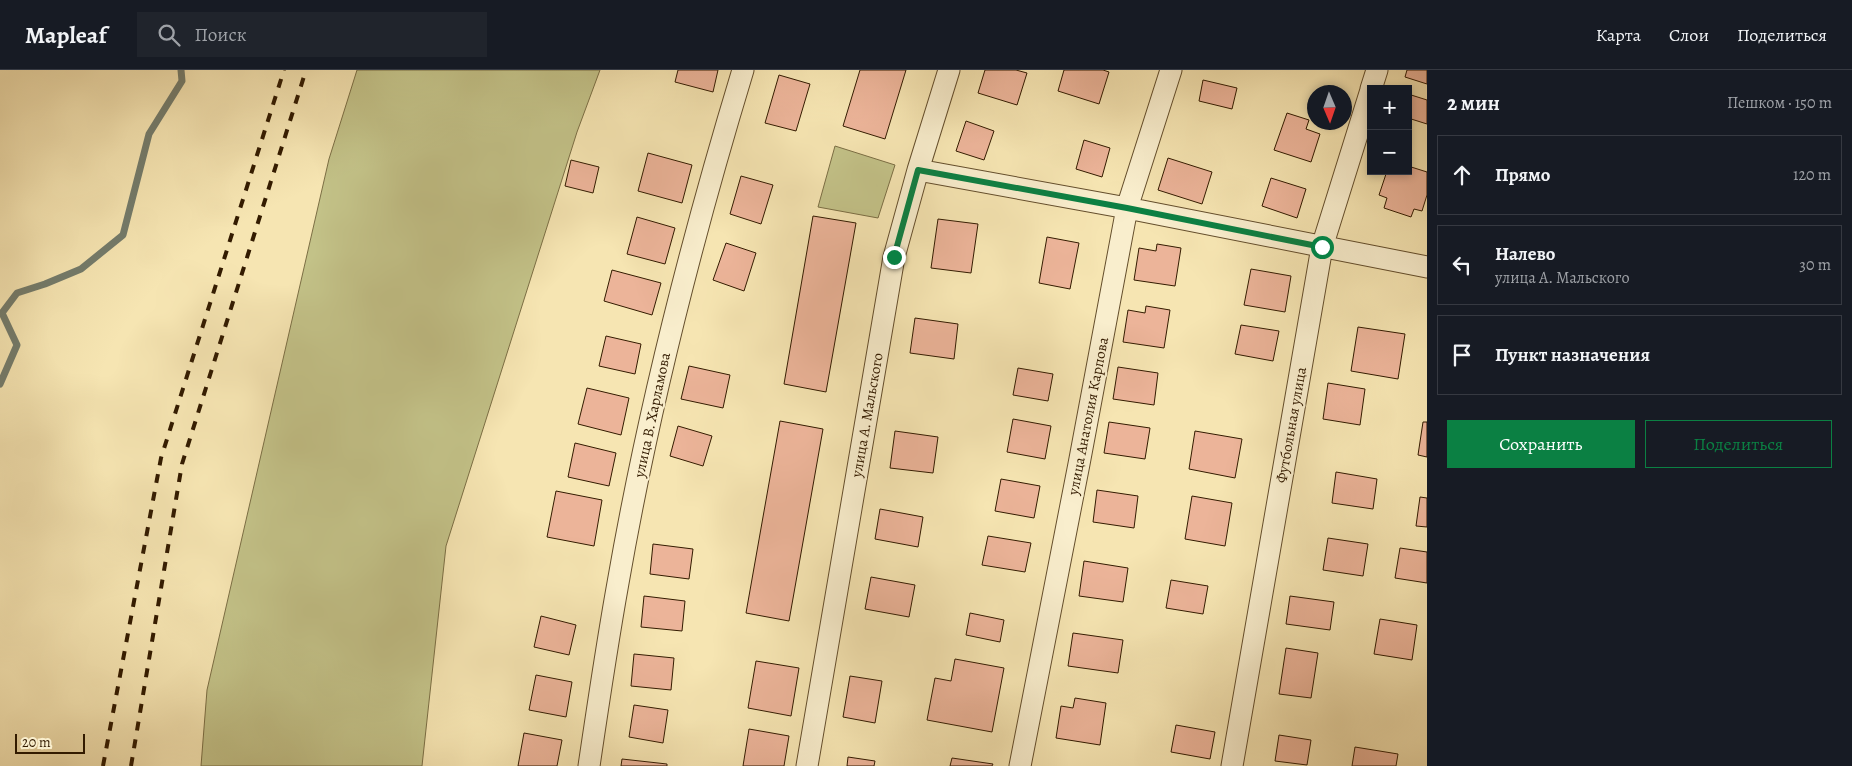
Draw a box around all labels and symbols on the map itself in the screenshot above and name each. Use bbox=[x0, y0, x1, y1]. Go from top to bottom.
north arrow bbox=[1307, 85, 1352, 130]
route start bbox=[1311, 236, 1334, 259]
route end bbox=[883, 246, 906, 269]
street label: улица Анатолия Карпова bbox=[1063, 335, 1113, 498]
street label: улица В. Харламова bbox=[629, 351, 675, 480]
street label: улица А. Мальского bbox=[846, 351, 888, 480]
street label: Футбольная улица bbox=[1271, 365, 1311, 485]
scale bar bbox=[15, 731, 85, 754]

